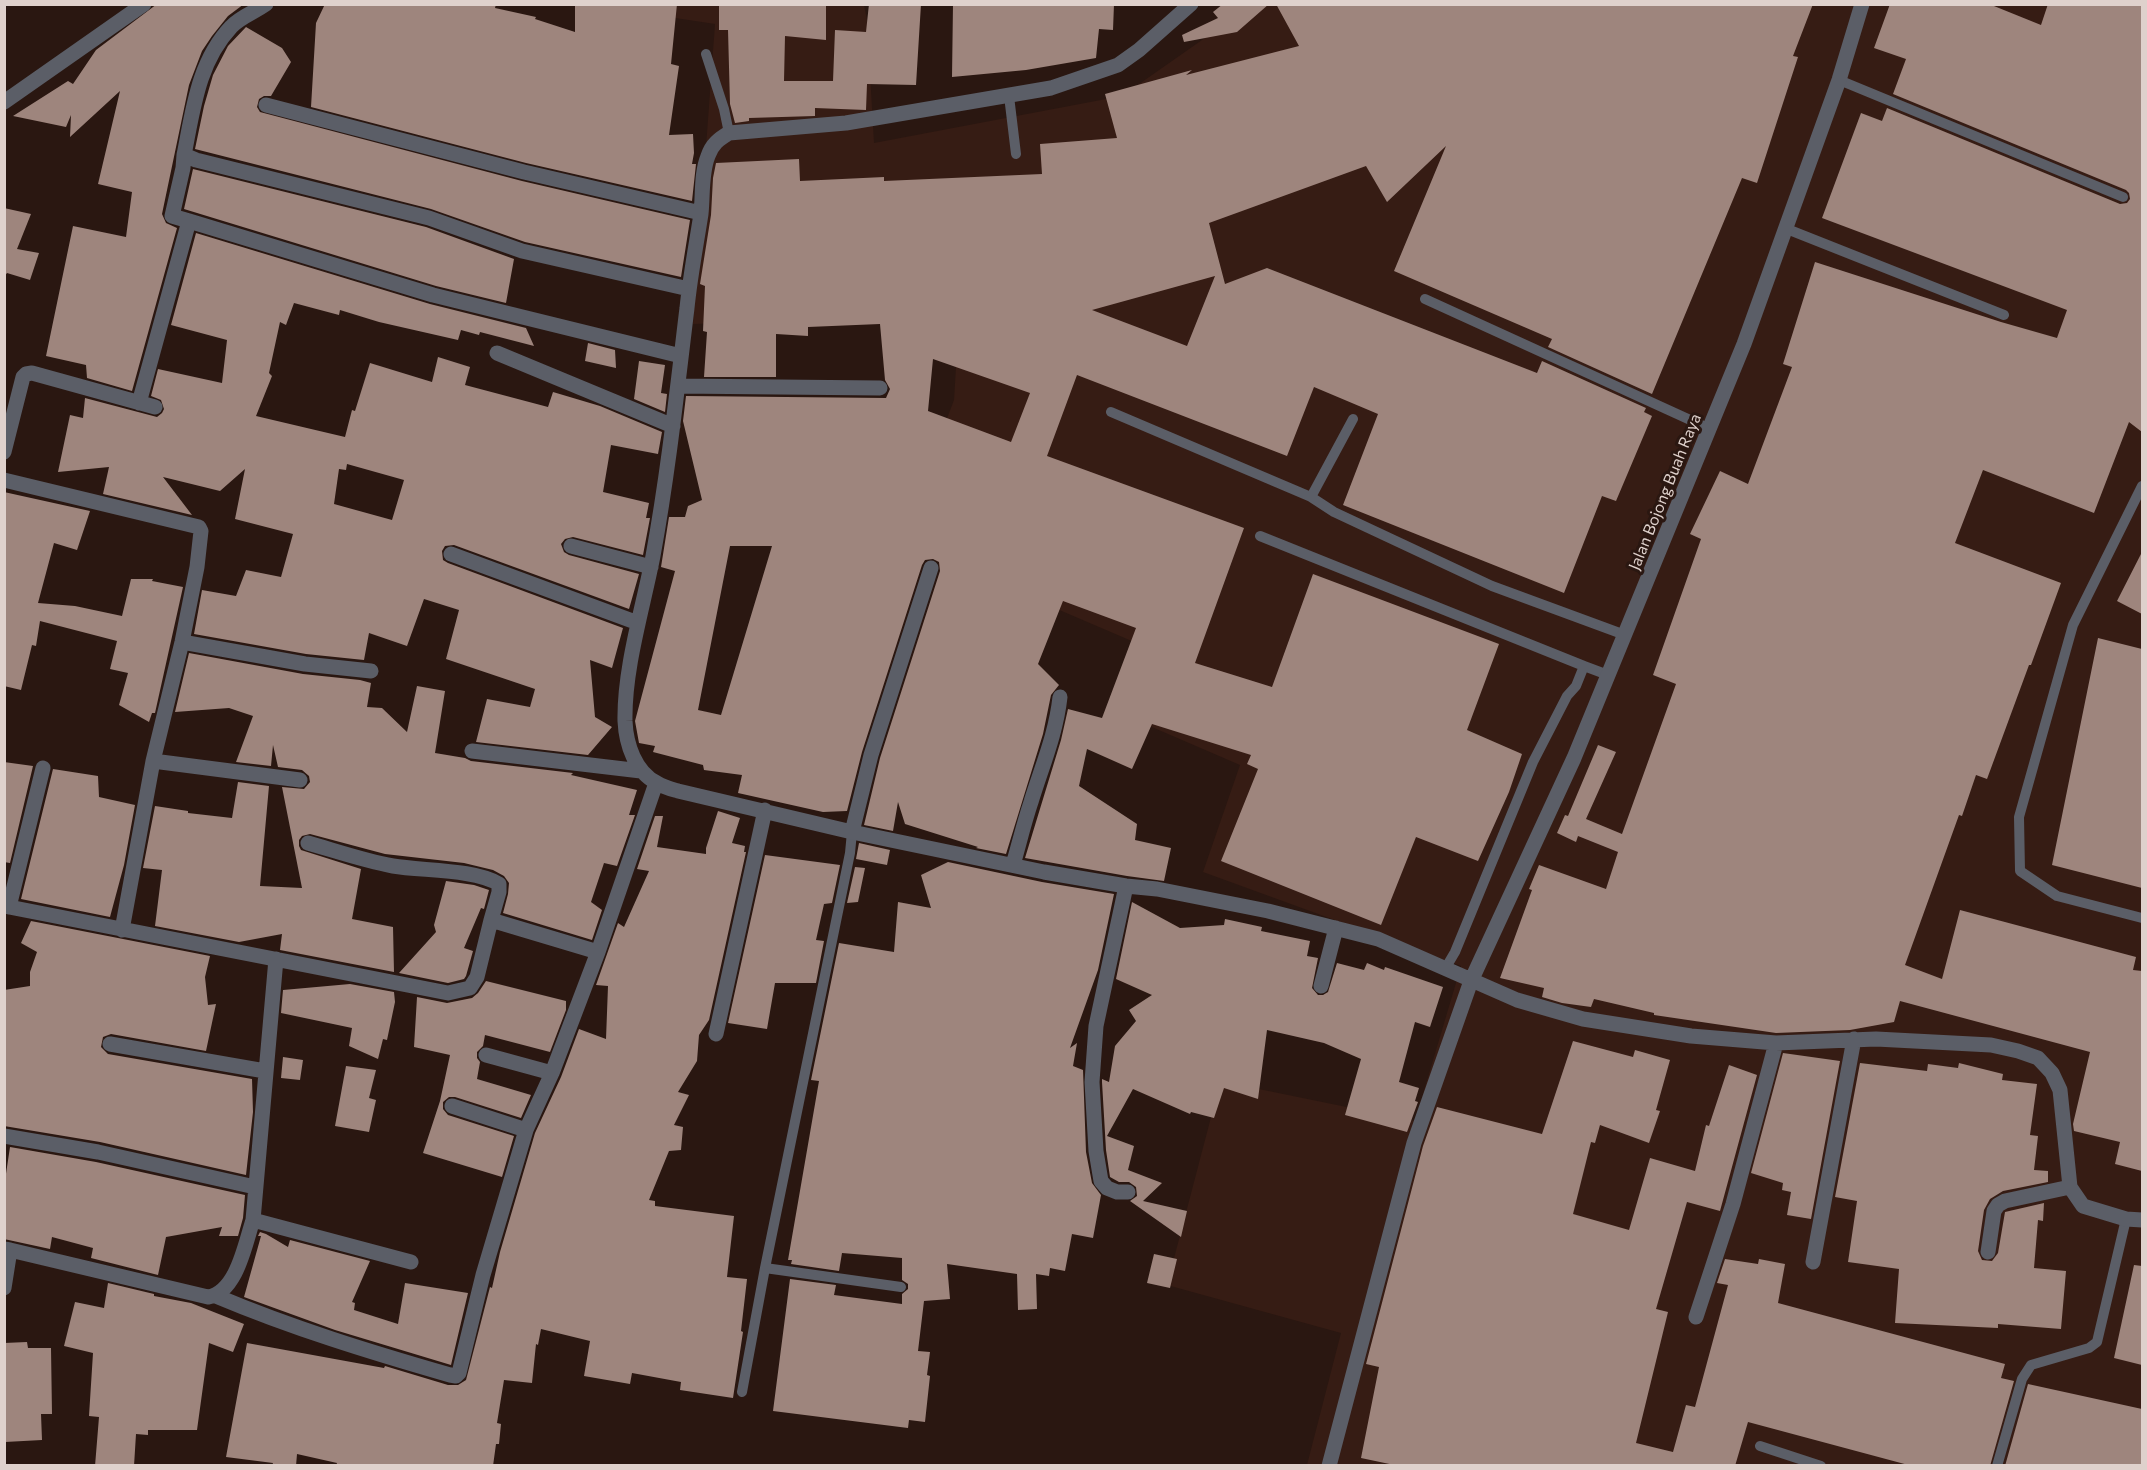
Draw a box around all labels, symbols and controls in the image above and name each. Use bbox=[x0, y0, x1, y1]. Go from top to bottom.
street label: Jalan Bojong Buah Raya bbox=[1625, 411, 1705, 573]

